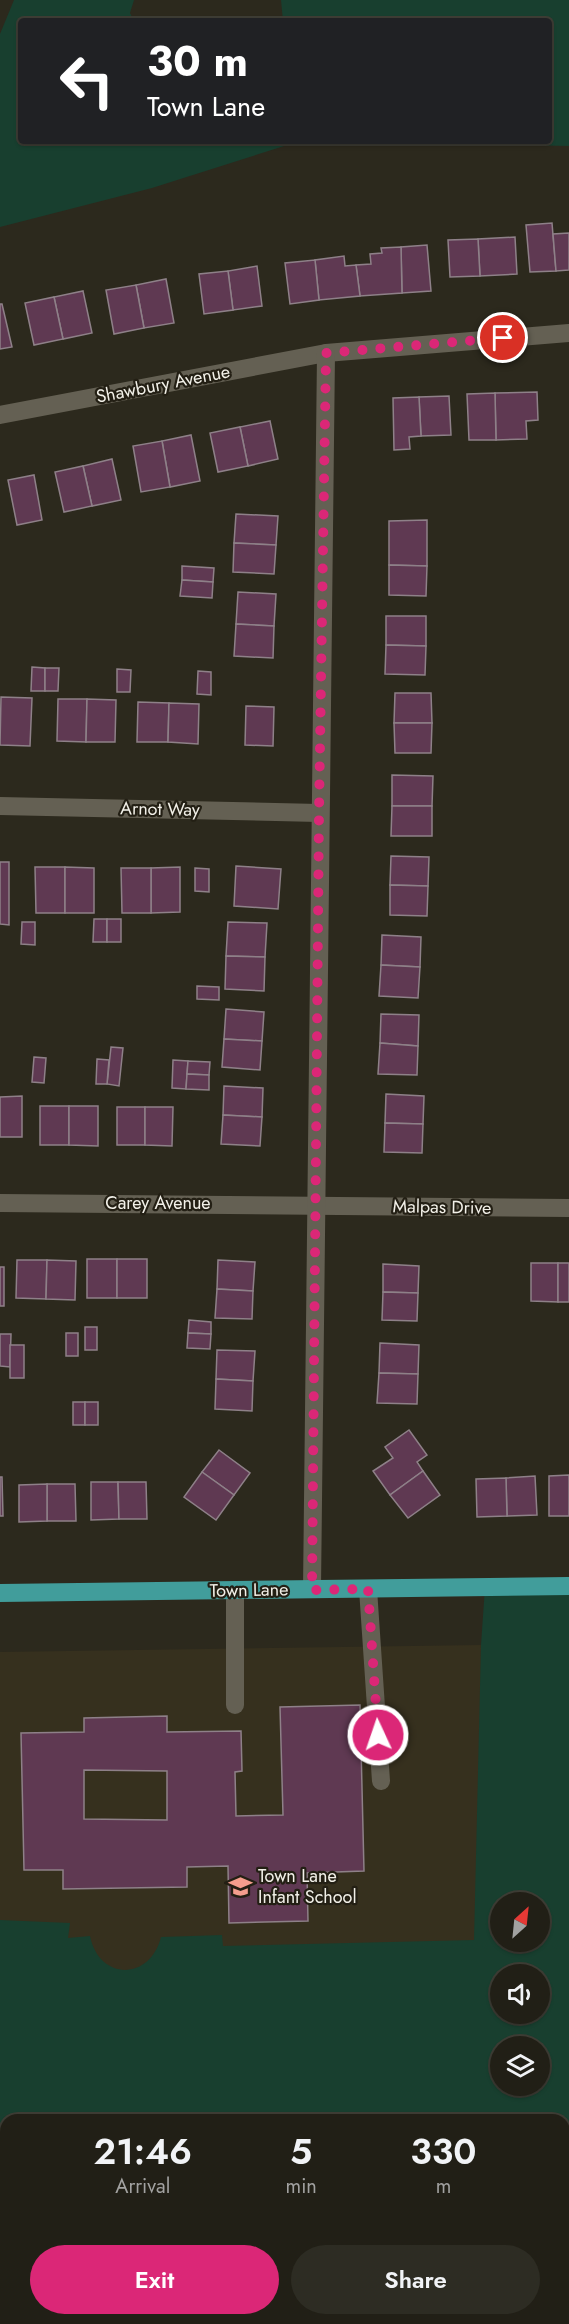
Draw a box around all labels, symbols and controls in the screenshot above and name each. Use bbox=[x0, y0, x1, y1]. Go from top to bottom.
text: 30 m bbox=[147, 31, 248, 92]
icon: left bbox=[48, 42, 126, 120]
text: Town Lane bbox=[147, 87, 265, 126]
pin bbox=[477, 312, 528, 363]
icon: arrive bbox=[486, 321, 519, 354]
street label: Shawbury Avenue bbox=[94, 358, 232, 410]
street label: Arnot Way bbox=[120, 795, 200, 823]
street label: Carey Avenue bbox=[105, 1190, 211, 1216]
street label: Malpas Drive bbox=[392, 1193, 492, 1221]
street label: Town Lane bbox=[209, 1576, 289, 1604]
position arrow bbox=[346, 1703, 410, 1767]
place label: Town Lane Infant School bbox=[258, 1863, 357, 1910]
school or university icon: Town Lane Infant School bbox=[227, 1873, 253, 1899]
north arrow bbox=[490, 1892, 550, 1952]
map controls bbox=[490, 1892, 550, 2096]
button: sound bbox=[490, 1964, 550, 2024]
button: layers bbox=[490, 2036, 550, 2096]
text: 21:46 bbox=[94, 2125, 192, 2177]
text: 5 bbox=[290, 2125, 312, 2177]
text: 330 bbox=[410, 2125, 477, 2177]
text: Arrival bbox=[115, 2172, 170, 2201]
text: min bbox=[286, 2172, 317, 2201]
text: m bbox=[436, 2172, 451, 2201]
button: Exit bbox=[30, 2245, 279, 2314]
button: Share bbox=[291, 2245, 540, 2314]

